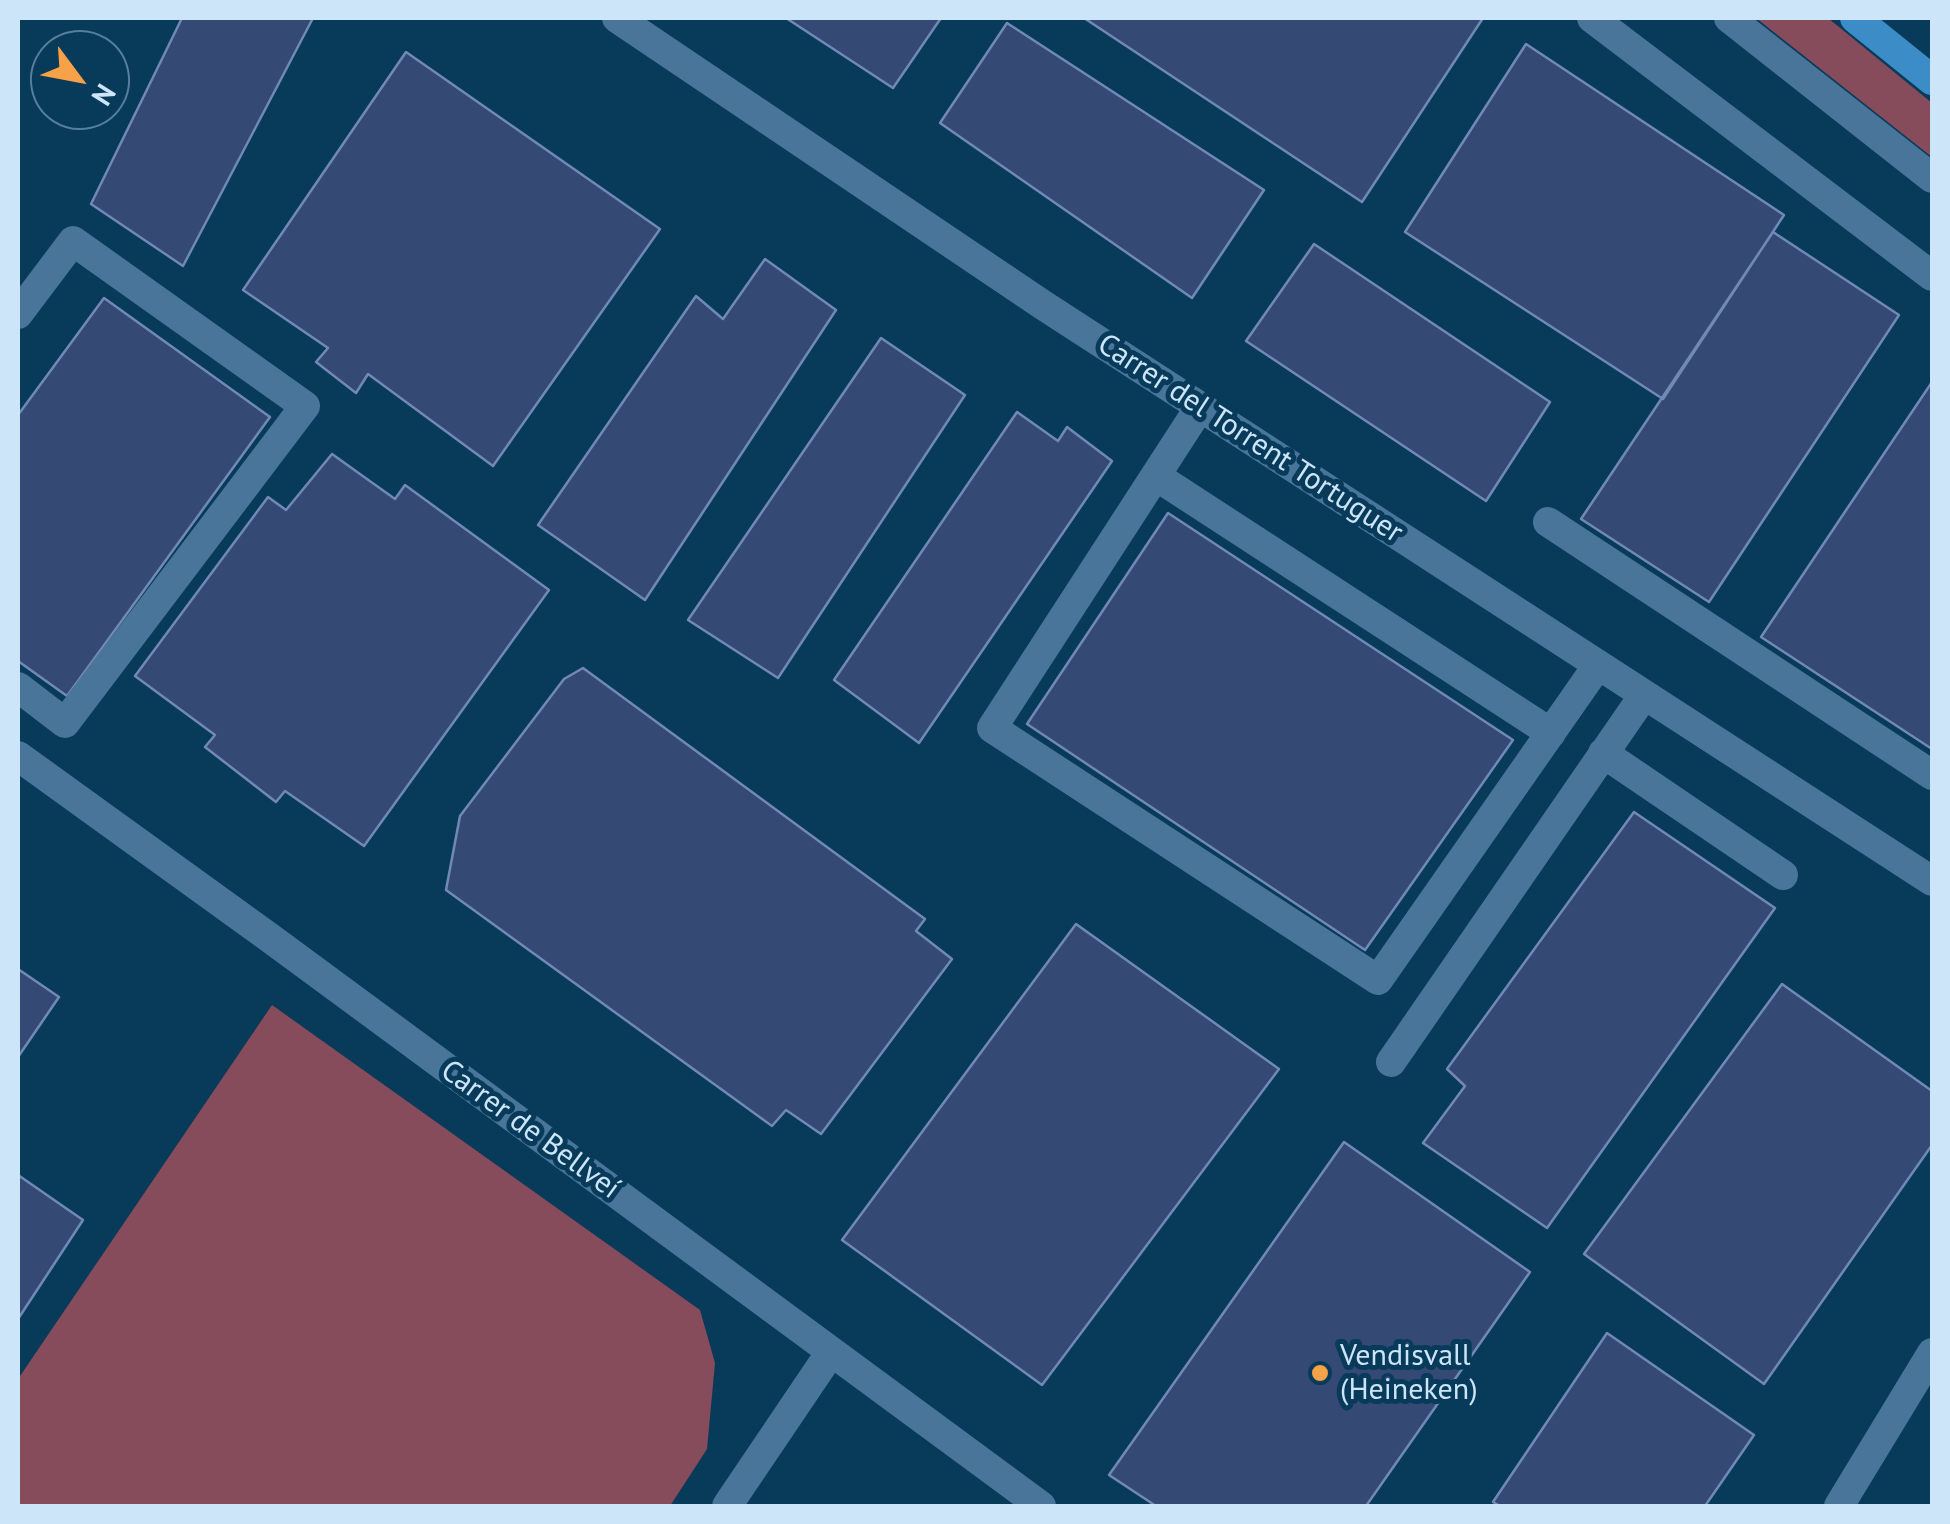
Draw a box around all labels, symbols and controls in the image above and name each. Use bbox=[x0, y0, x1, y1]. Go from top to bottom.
north arrow bbox=[30, 30, 130, 130]
text: N bbox=[84, 77, 125, 113]
street label: Carrer del Torrent Tortuguer bbox=[1091, 327, 1409, 551]
street label: Carrer de Bellveí bbox=[433, 1053, 627, 1207]
place label: Vendisvall (Heineken) bbox=[1340, 1338, 1478, 1408]
marker: Vendisvall (Heineken) bbox=[1309, 1362, 1331, 1384]

